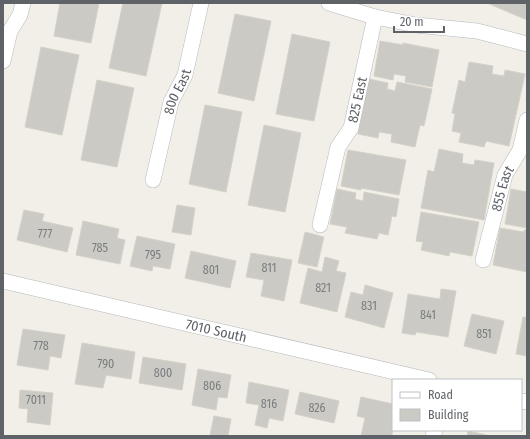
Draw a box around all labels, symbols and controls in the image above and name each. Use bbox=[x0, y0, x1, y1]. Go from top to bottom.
scale bar bbox=[394, 8, 444, 34]
text: 20 m bbox=[400, 15, 424, 29]
street label: 800 East bbox=[160, 67, 195, 116]
street label: 825 East bbox=[344, 75, 370, 124]
street label: 855 East bbox=[487, 162, 517, 213]
house number: 777 bbox=[38, 227, 52, 241]
house number: 785 bbox=[92, 241, 109, 255]
house number: 795 bbox=[145, 248, 161, 262]
house number: 811 bbox=[262, 261, 276, 275]
house number: 801 bbox=[203, 263, 219, 277]
house number: 821 bbox=[315, 281, 331, 295]
house number: 831 bbox=[361, 299, 377, 313]
house number: 841 bbox=[420, 308, 436, 322]
street label: 7010 South bbox=[184, 315, 249, 346]
house number: 851 bbox=[476, 327, 492, 341]
house number: 778 bbox=[33, 339, 49, 353]
house number: 790 bbox=[98, 357, 114, 371]
house number: 800 bbox=[154, 366, 172, 380]
house number: 806 bbox=[203, 379, 221, 393]
legend bbox=[392, 379, 522, 431]
text: Road bbox=[428, 388, 453, 402]
house number: 7011 bbox=[26, 393, 46, 407]
house number: 816 bbox=[261, 397, 277, 411]
house number: 826 bbox=[308, 401, 326, 415]
text: Building bbox=[428, 408, 469, 422]

